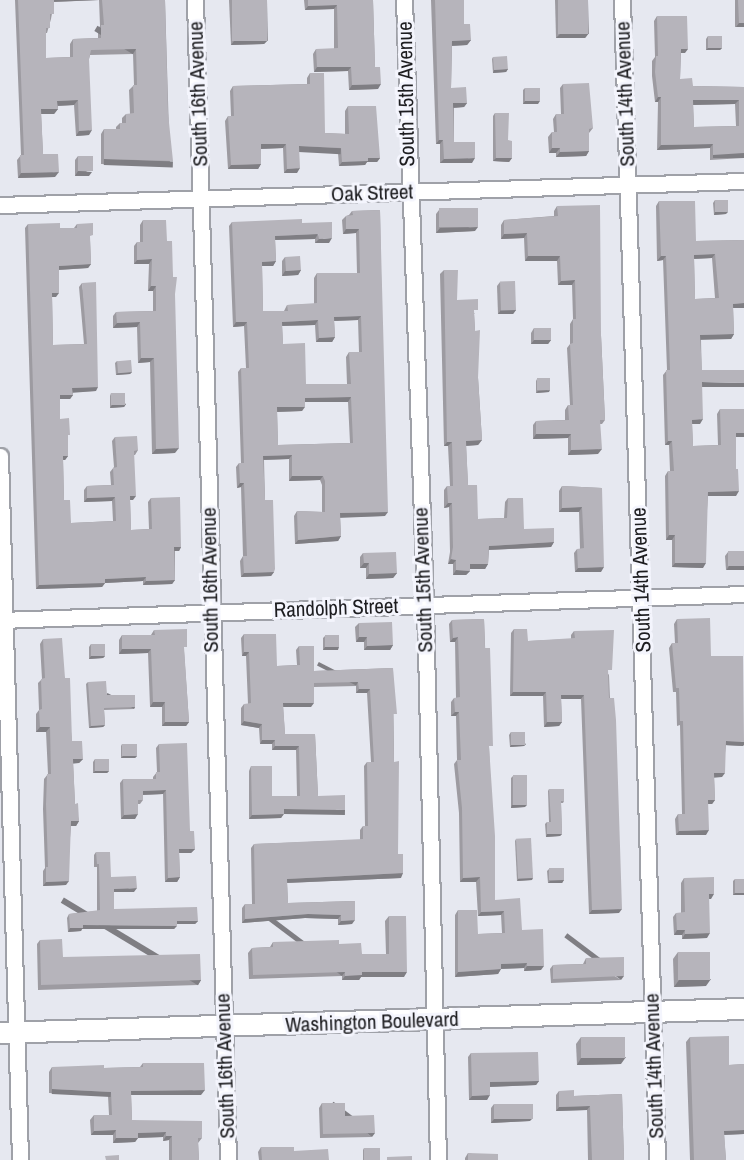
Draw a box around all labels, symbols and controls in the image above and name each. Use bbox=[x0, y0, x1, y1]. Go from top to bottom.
street label: South 16th Avenue bbox=[183, 21, 213, 167]
street label: South 15th Avenue bbox=[392, 21, 420, 167]
street label: South 14th Avenue bbox=[610, 21, 640, 167]
street label: Oak Street bbox=[330, 179, 414, 207]
street label: South 16th Avenue bbox=[196, 507, 224, 653]
street label: South 15th Avenue bbox=[408, 507, 438, 653]
street label: South 14th Avenue bbox=[626, 507, 656, 653]
street label: Randolph Street bbox=[273, 593, 399, 623]
street label: South 16th Avenue bbox=[210, 993, 240, 1139]
street label: South 14th Avenue bbox=[639, 993, 669, 1139]
street label: Washington Boulevard bbox=[285, 1006, 459, 1038]

